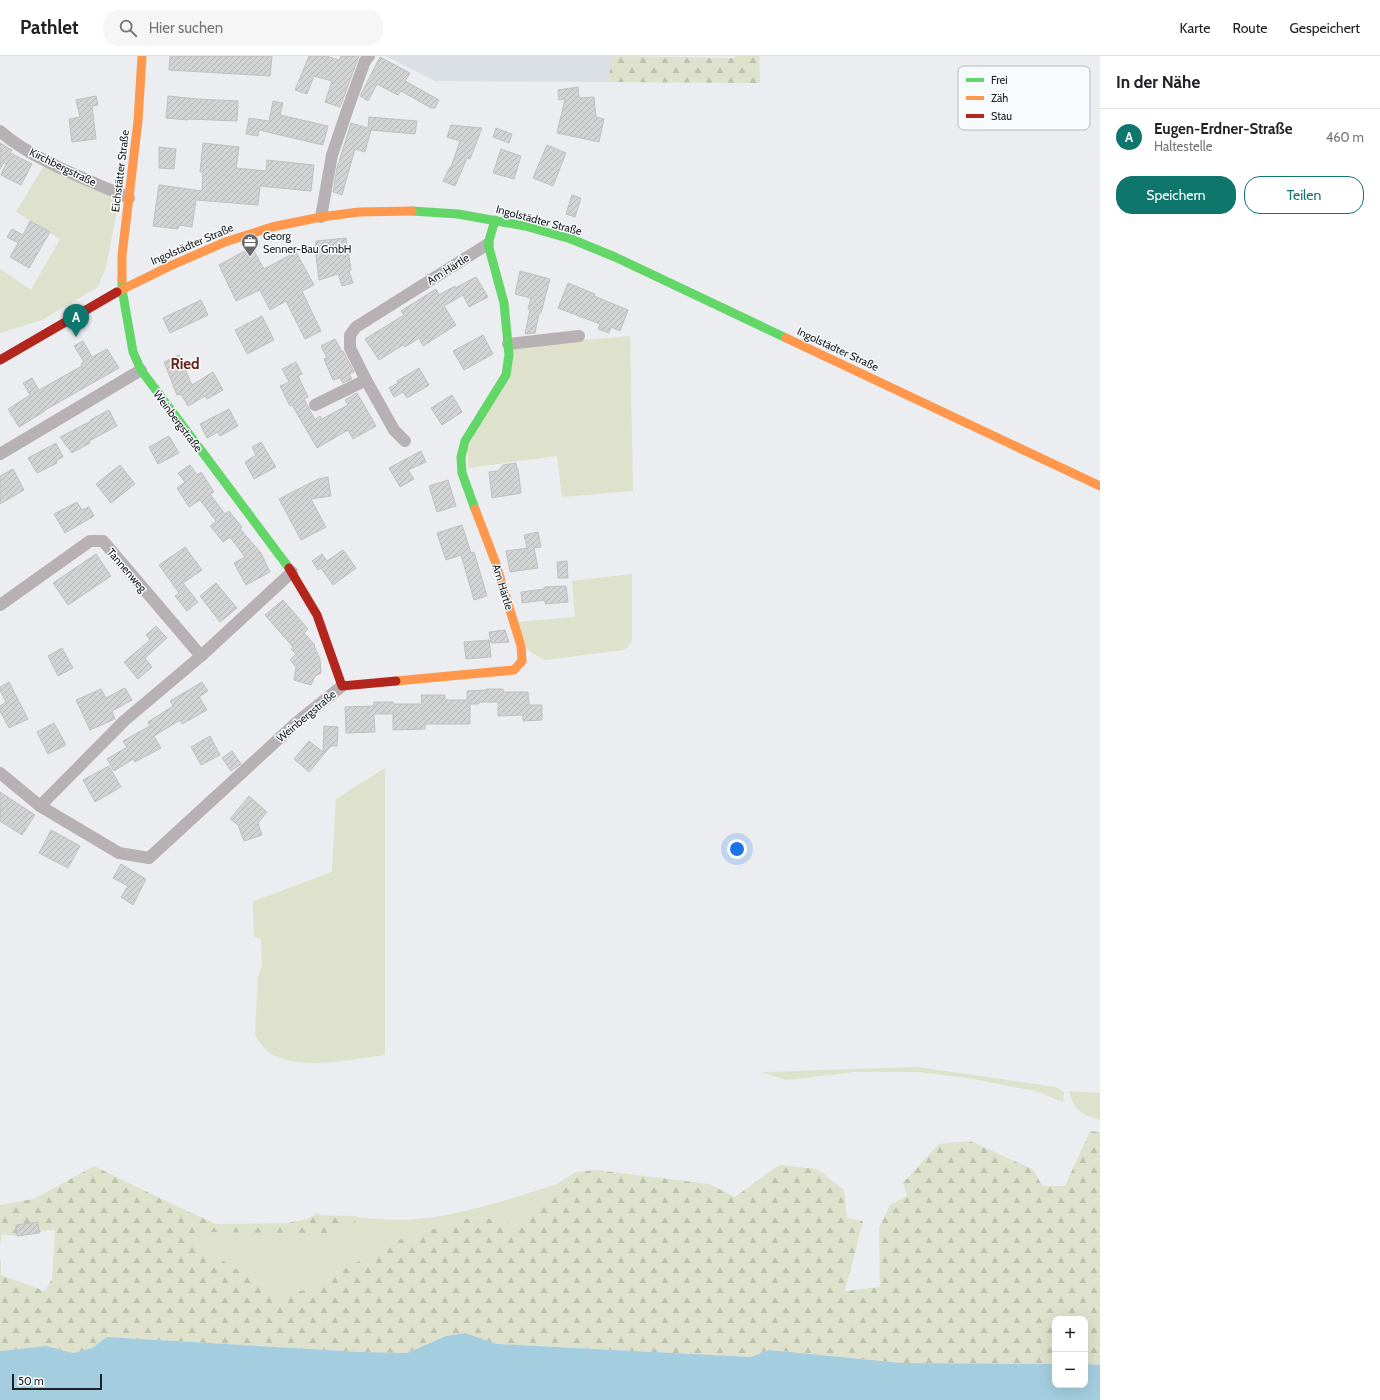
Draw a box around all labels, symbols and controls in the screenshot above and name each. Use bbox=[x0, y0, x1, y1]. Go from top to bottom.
search box bbox=[103, 10, 383, 46]
text: Pathlet bbox=[20, 16, 79, 39]
icon: search bbox=[117, 17, 139, 39]
text: Hier suchen bbox=[149, 19, 223, 37]
text: Karte bbox=[1180, 19, 1210, 37]
text: Route bbox=[1232, 19, 1268, 37]
text: Gespeichert bbox=[1290, 19, 1360, 37]
legend bbox=[958, 66, 1090, 130]
text: In der Nähe bbox=[1116, 72, 1200, 92]
text: Frei bbox=[991, 73, 1008, 87]
text: Zäh bbox=[991, 91, 1008, 105]
text: Stau bbox=[991, 109, 1012, 123]
text: Eugen-Erdner-Straße bbox=[1154, 120, 1293, 138]
street label: Eichstätter Straße bbox=[108, 129, 132, 213]
text: A bbox=[1125, 129, 1133, 145]
text: 460 m bbox=[1326, 129, 1364, 145]
text: Haltestelle bbox=[1154, 138, 1212, 154]
street label: Kirchbergstraße bbox=[27, 145, 99, 189]
button: Speichern bbox=[1116, 176, 1236, 214]
button: Teilen bbox=[1244, 176, 1364, 214]
street label: Ingolstädter Straße bbox=[494, 202, 584, 238]
street label: Ingolstädter Straße bbox=[149, 220, 236, 268]
place label: Georg Senner-Bau GmbH bbox=[263, 229, 352, 256]
office icon: Georg Senner-Bau GmbH bbox=[240, 232, 260, 257]
street label: Am Härtle bbox=[424, 250, 472, 287]
pin: A bbox=[63, 304, 89, 337]
street label: Ingolstädter Straße bbox=[795, 324, 881, 374]
district label: Ried bbox=[170, 355, 200, 373]
street label: Weinbergstraße bbox=[150, 387, 206, 455]
street label: Tannenweg bbox=[104, 545, 150, 595]
street label: Am Härtle bbox=[489, 562, 517, 612]
street label: Weinbergstraße bbox=[273, 687, 339, 745]
your location bbox=[727, 839, 747, 859]
map controls bbox=[1052, 1316, 1088, 1388]
button: + bbox=[1052, 1316, 1088, 1352]
button: − bbox=[1052, 1352, 1088, 1388]
scale bar bbox=[12, 1372, 102, 1391]
text: 50 m bbox=[18, 1374, 44, 1388]

